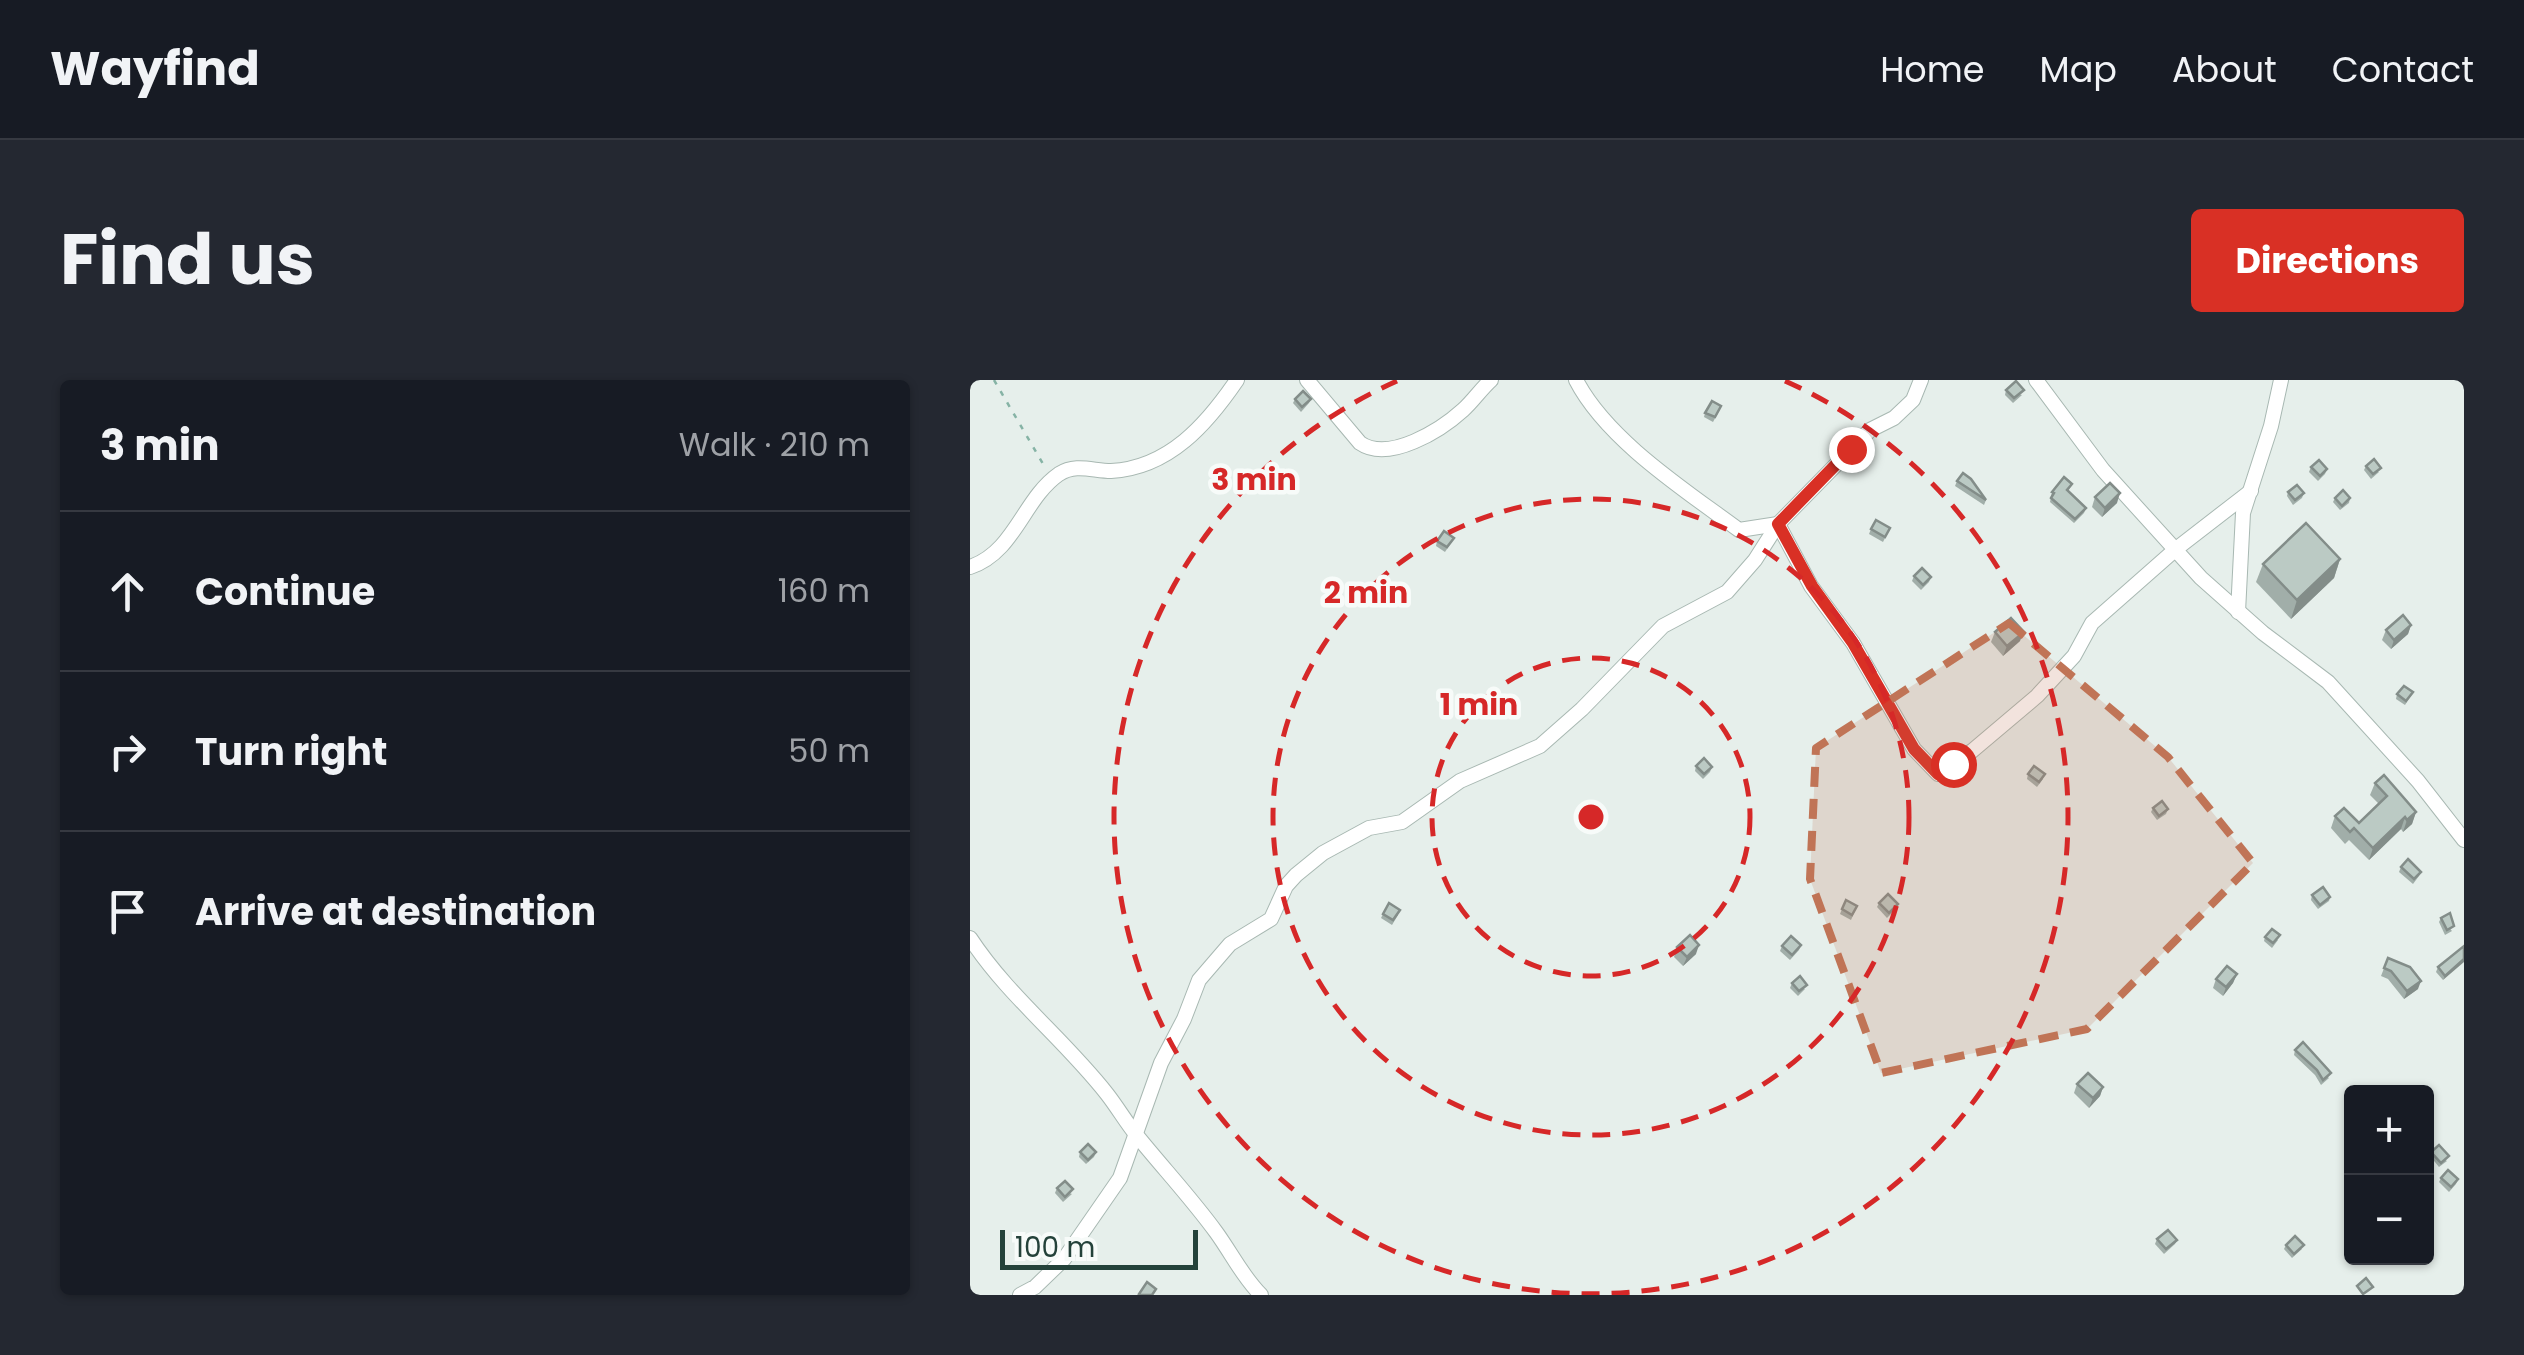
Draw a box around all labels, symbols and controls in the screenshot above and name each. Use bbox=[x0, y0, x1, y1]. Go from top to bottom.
text: Wayfind bbox=[50, 35, 260, 102]
text: Home bbox=[1880, 45, 1985, 94]
text: Map bbox=[2040, 45, 2117, 94]
text: About bbox=[2172, 45, 2277, 94]
text: Contact bbox=[2332, 45, 2474, 94]
button: Directions bbox=[2191, 209, 2464, 312]
text: Find us bbox=[60, 210, 315, 309]
text: 3 min bbox=[100, 416, 220, 475]
text: Walk · 210 m bbox=[679, 422, 870, 467]
route end bbox=[1829, 427, 1875, 473]
text: 3 min bbox=[1211, 458, 1297, 501]
icon: ahead bbox=[100, 564, 155, 619]
text: Continue bbox=[195, 565, 375, 618]
text: 160 m bbox=[778, 568, 870, 613]
text: 2 min bbox=[1324, 571, 1408, 614]
text: 1 min bbox=[1440, 683, 1518, 726]
icon: right bbox=[100, 724, 155, 779]
text: Turn right bbox=[195, 725, 387, 778]
text: 50 m bbox=[788, 728, 870, 773]
route start bbox=[1931, 742, 1977, 788]
centre of rings bbox=[1573, 799, 1609, 835]
icon: arrive bbox=[100, 884, 155, 939]
text: Arrive at destination bbox=[195, 885, 596, 938]
map controls bbox=[2344, 1085, 2434, 1265]
button: + bbox=[2344, 1085, 2434, 1175]
button: − bbox=[2344, 1175, 2434, 1265]
scale bar bbox=[1000, 1225, 1198, 1270]
text: 100 m bbox=[1015, 1228, 1095, 1267]

